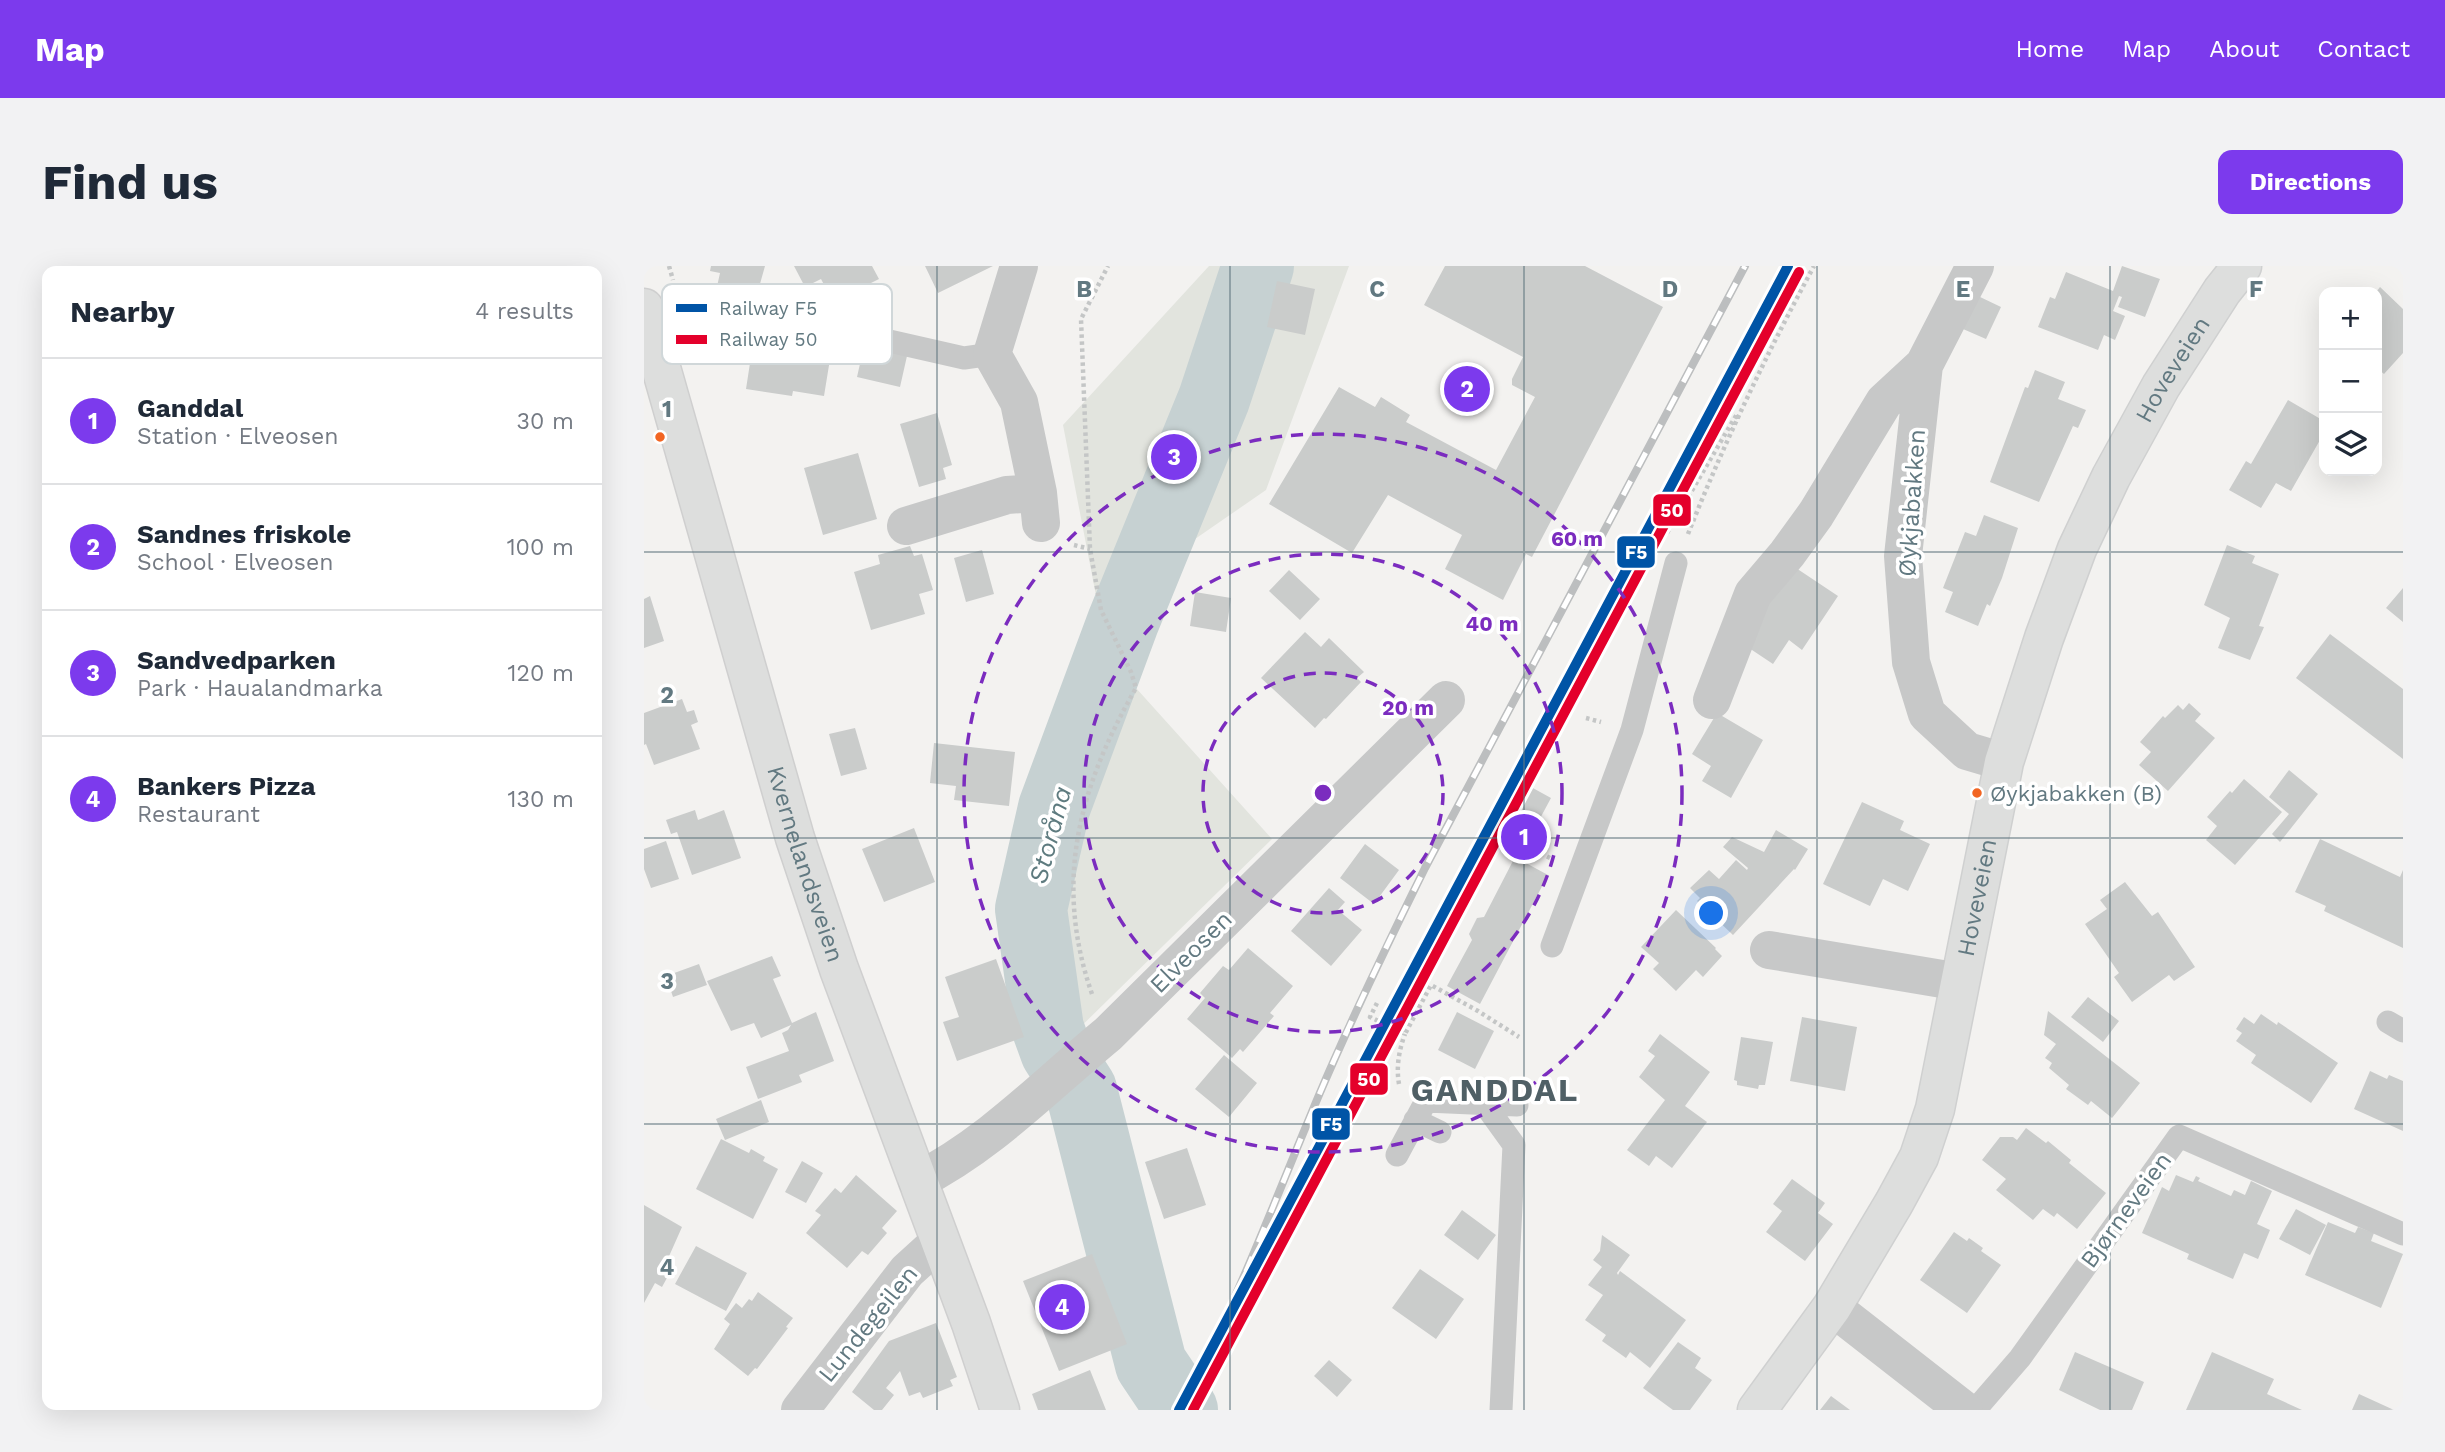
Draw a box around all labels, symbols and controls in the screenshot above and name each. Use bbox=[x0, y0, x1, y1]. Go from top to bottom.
text: Map bbox=[35, 30, 105, 69]
text: Home bbox=[2016, 35, 2084, 63]
text: Map bbox=[2122, 35, 2171, 63]
text: About bbox=[2209, 35, 2279, 63]
text: Contact bbox=[2317, 35, 2410, 63]
button: Directions bbox=[2218, 150, 2403, 214]
text: Find us bbox=[42, 153, 218, 211]
text: B bbox=[1076, 276, 1092, 303]
text: C bbox=[1369, 276, 1385, 303]
text: D bbox=[1662, 276, 1678, 303]
text: E bbox=[1956, 276, 1970, 303]
text: F bbox=[2249, 276, 2263, 303]
legend bbox=[662, 284, 892, 364]
map controls bbox=[2319, 287, 2382, 476]
button: + bbox=[2319, 287, 2382, 350]
text: Nearby bbox=[70, 294, 175, 329]
text: Railway F5 bbox=[719, 297, 817, 320]
text: 4 results bbox=[475, 298, 574, 325]
street label: Hoveveien bbox=[2130, 311, 2216, 427]
text: Railway 50 bbox=[719, 328, 818, 351]
button: − bbox=[2319, 350, 2382, 413]
pin: 2 bbox=[1444, 363, 1490, 415]
text: Ganddal bbox=[137, 393, 243, 423]
text: 1 bbox=[662, 396, 672, 423]
text: 1 bbox=[88, 408, 98, 435]
text: 30 m bbox=[517, 408, 574, 435]
button: layers bbox=[2319, 413, 2382, 476]
text: Station · Elveosen bbox=[137, 423, 339, 450]
street label: Øykjabakken bbox=[1893, 428, 1931, 578]
unlabelled marker bbox=[653, 430, 667, 444]
pin: 3 bbox=[1151, 431, 1197, 483]
line badge: 50 bbox=[1652, 493, 1692, 527]
text: 50 bbox=[1660, 499, 1684, 522]
text: Sandnes friskole bbox=[137, 519, 351, 549]
text: 60 m bbox=[1551, 526, 1603, 551]
text: 2 bbox=[86, 534, 100, 561]
text: 100 m bbox=[507, 534, 574, 561]
line badge: F5 bbox=[1616, 535, 1656, 569]
text: F5 bbox=[1625, 541, 1647, 564]
text: School · Elveosen bbox=[137, 549, 334, 576]
text: 40 m bbox=[1466, 611, 1518, 636]
text: Sandvedparken bbox=[137, 645, 336, 675]
text: 3 bbox=[86, 660, 100, 687]
text: 120 m bbox=[508, 660, 574, 687]
text: Park · Haualandmarka bbox=[137, 675, 383, 702]
text: 2 bbox=[660, 682, 674, 709]
text: 20 m bbox=[1382, 695, 1434, 720]
street label: Kvernelandsveien bbox=[761, 763, 850, 966]
text: Bankers Pizza bbox=[137, 771, 316, 801]
centre of rings bbox=[1311, 781, 1335, 805]
place label: Øykjabakken (B) bbox=[1990, 781, 2162, 806]
water label: Storåna bbox=[1023, 783, 1077, 887]
text: 4 bbox=[86, 786, 100, 813]
text: 130 m bbox=[508, 786, 574, 813]
marker: Øykjabakken (B) bbox=[1970, 786, 1984, 800]
text: Restaurant bbox=[137, 801, 260, 828]
pin: 1 bbox=[1501, 811, 1547, 863]
street label: Hoveveien bbox=[1952, 836, 2002, 959]
your location bbox=[1694, 896, 1728, 930]
street label: Elveosen bbox=[1144, 905, 1238, 999]
text: 3 bbox=[660, 968, 674, 995]
line badge: 50 bbox=[1349, 1062, 1389, 1096]
text: 50 bbox=[1357, 1068, 1381, 1091]
district label: GANDDAL bbox=[1411, 1071, 1579, 1109]
line badge: F5 bbox=[1311, 1107, 1351, 1141]
text: F5 bbox=[1320, 1113, 1342, 1136]
street label: Bjørneveien bbox=[2075, 1147, 2177, 1273]
text: 4 bbox=[660, 1254, 675, 1281]
street label: Lundegeilen bbox=[813, 1260, 923, 1388]
pin: 4 bbox=[1039, 1281, 1085, 1333]

